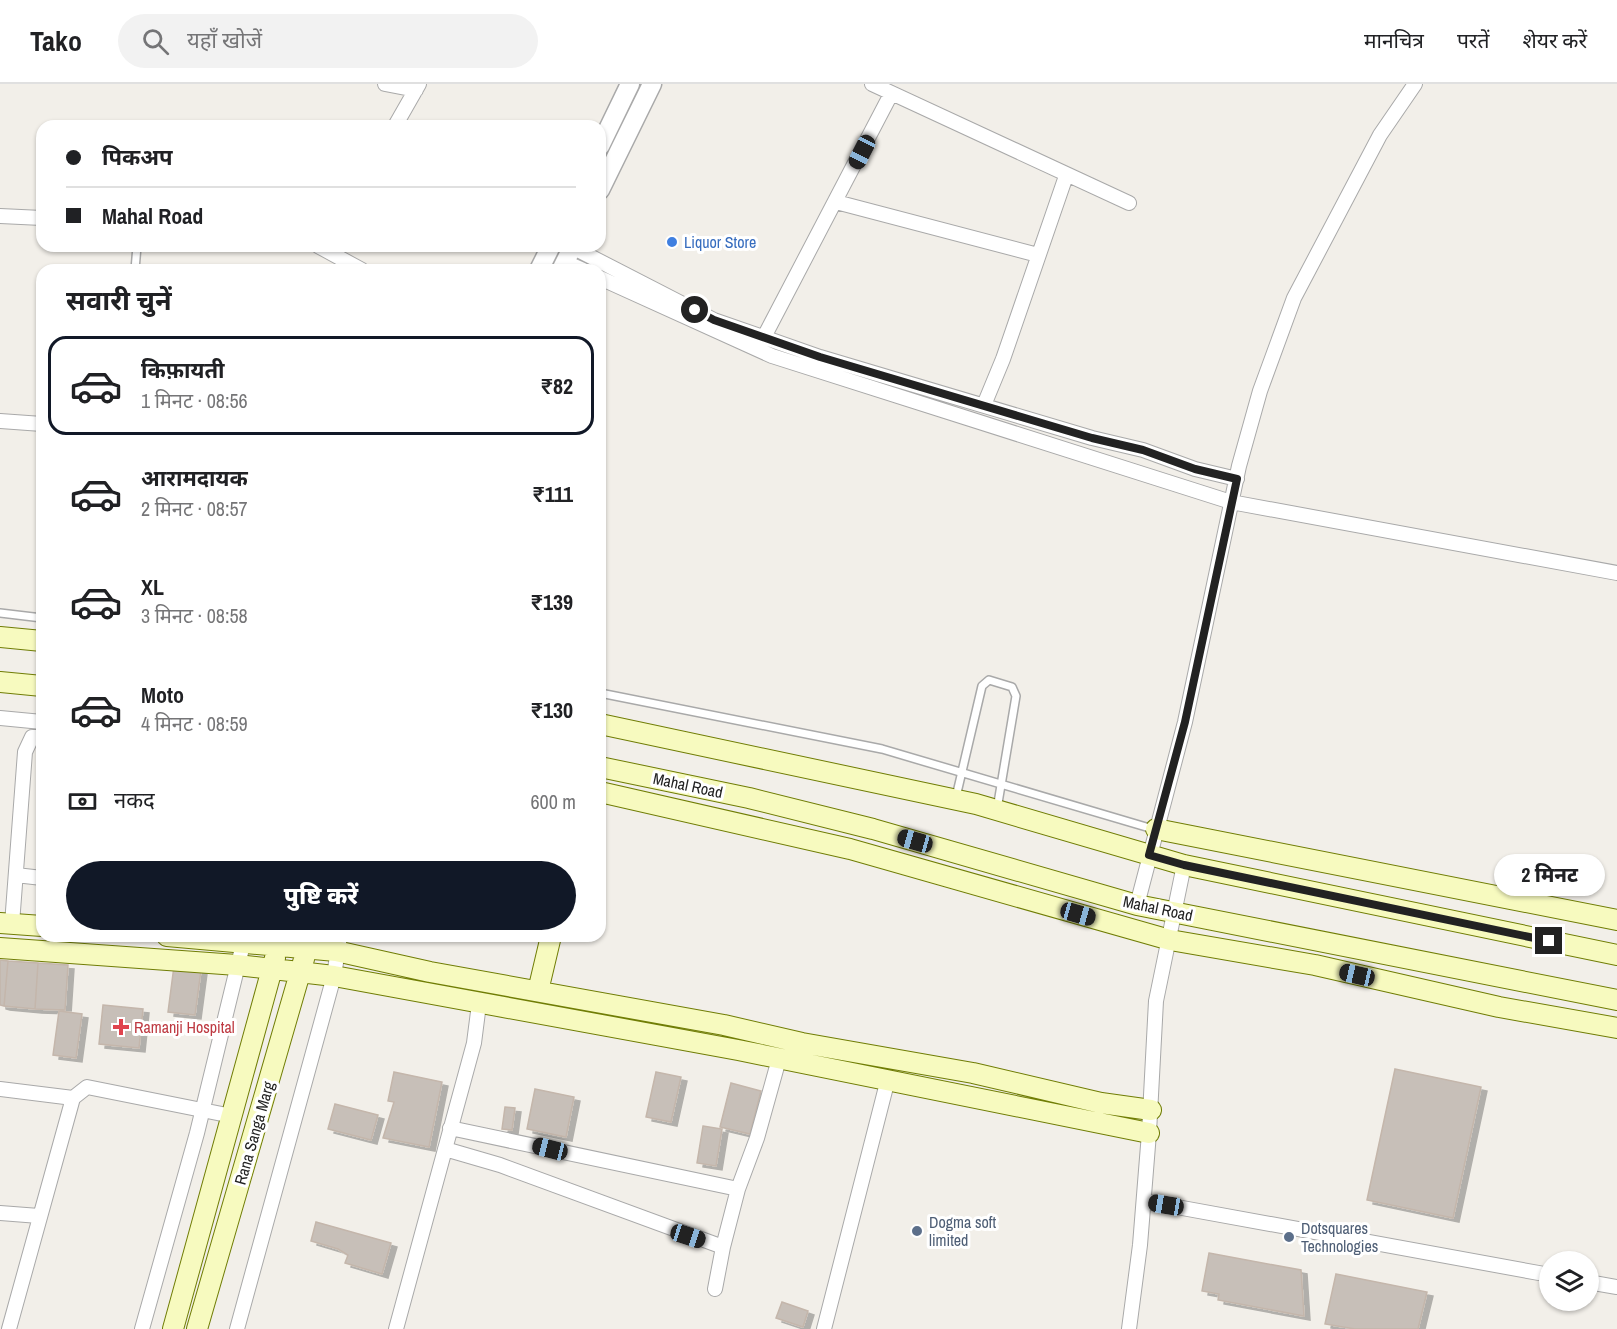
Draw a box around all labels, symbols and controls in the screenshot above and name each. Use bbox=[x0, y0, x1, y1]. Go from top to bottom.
search box bbox=[118, 14, 538, 68]
text: Tako bbox=[30, 22, 82, 60]
icon: search bbox=[139, 25, 172, 58]
text: यहाँ खोजें bbox=[187, 25, 262, 55]
text: मानचित्र bbox=[1364, 26, 1424, 55]
text: परतें bbox=[1457, 26, 1489, 55]
text: शेयर करें bbox=[1522, 26, 1587, 55]
car bbox=[846, 132, 878, 172]
text: पिकअप bbox=[102, 142, 173, 172]
text: Mahal Road bbox=[102, 201, 203, 231]
place label: Liquor Store bbox=[684, 231, 756, 253]
marker: Liquor Store bbox=[665, 235, 679, 249]
text: सवारी चुनें bbox=[66, 282, 172, 318]
route start bbox=[681, 296, 708, 323]
text: किफ़ायती bbox=[141, 355, 225, 385]
icon: car bbox=[69, 359, 123, 413]
text: ₹82 bbox=[540, 371, 573, 401]
text: 1 मिनट · 08:56 bbox=[141, 387, 248, 414]
text: आरामदायक bbox=[141, 463, 248, 493]
icon: car bbox=[69, 467, 123, 521]
text: ₹111 bbox=[532, 479, 573, 509]
text: 2 मिनट · 08:57 bbox=[141, 495, 248, 522]
text: XL bbox=[141, 572, 164, 602]
icon: car bbox=[69, 575, 123, 629]
text: ₹139 bbox=[530, 587, 573, 617]
text: 3 मिनट · 08:58 bbox=[141, 602, 248, 629]
text: Moto bbox=[141, 680, 184, 710]
icon: car bbox=[69, 683, 123, 737]
text: ₹130 bbox=[530, 695, 573, 725]
text: 4 मिनट · 08:59 bbox=[141, 710, 248, 737]
street label: Mahal Road bbox=[651, 767, 725, 803]
icon: cash bbox=[66, 785, 99, 818]
text: नकद bbox=[114, 785, 155, 815]
text: 600 m bbox=[530, 788, 576, 815]
car bbox=[895, 827, 935, 855]
callout: 2 मिनट bbox=[1494, 854, 1604, 896]
button: पुष्टि करें bbox=[66, 861, 576, 930]
text: 2 मिनट bbox=[1521, 861, 1578, 888]
street label: Mahal Road bbox=[1121, 890, 1195, 926]
car bbox=[1058, 900, 1098, 928]
route end bbox=[1535, 927, 1562, 954]
car bbox=[1337, 962, 1377, 988]
place label: Ramanji Hospital bbox=[134, 1016, 235, 1038]
marker: Ramanji Hospital bbox=[112, 1018, 130, 1036]
street label: Rana Sanga Marg bbox=[229, 1078, 279, 1187]
car bbox=[530, 1136, 570, 1162]
car bbox=[1147, 1193, 1185, 1217]
place label: Dogma soft limited bbox=[929, 1211, 996, 1251]
place label: Dotsquares Technologies bbox=[1301, 1217, 1378, 1257]
car bbox=[668, 1222, 708, 1250]
marker: Dogma soft limited bbox=[910, 1224, 924, 1238]
marker: Dotsquares Technologies bbox=[1282, 1230, 1296, 1244]
map controls bbox=[1539, 1251, 1599, 1311]
button: layers bbox=[1539, 1251, 1599, 1311]

